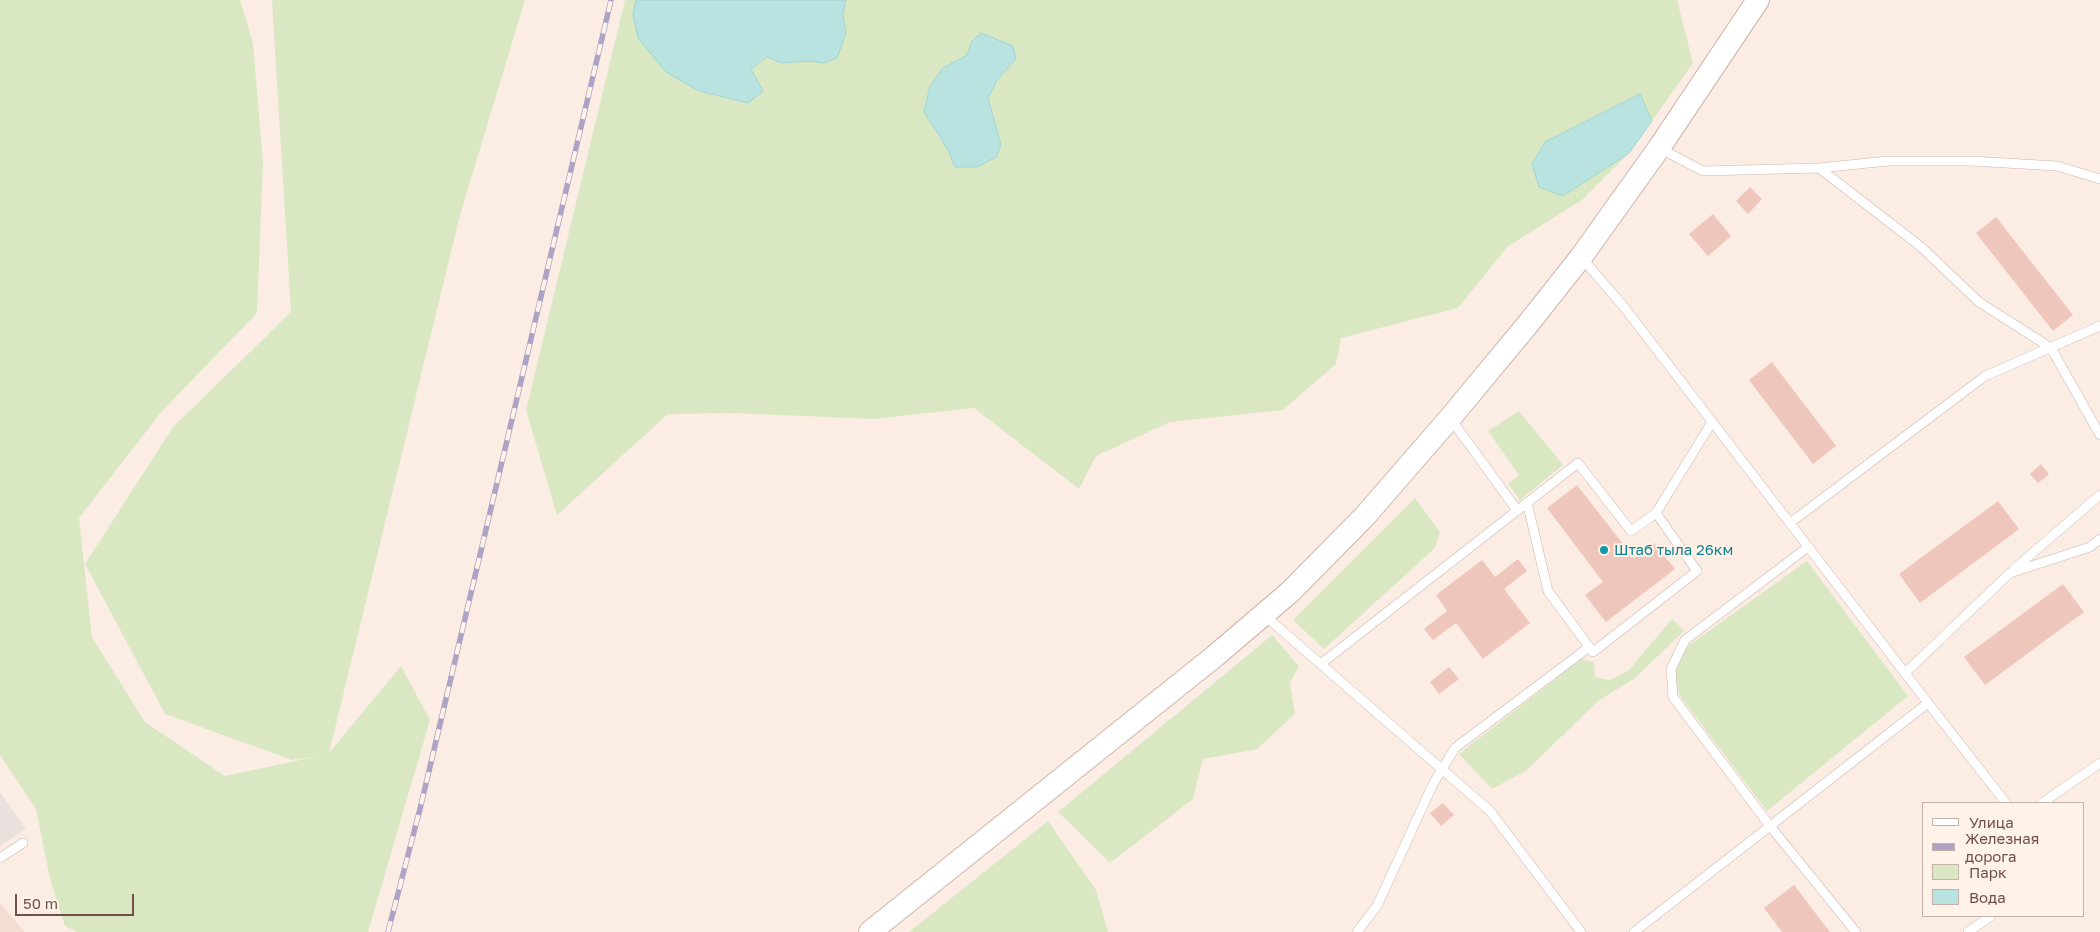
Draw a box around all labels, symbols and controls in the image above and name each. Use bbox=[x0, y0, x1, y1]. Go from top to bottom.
place label: Штаб тыла 26км bbox=[1614, 541, 1733, 559]
marker: Штаб тыла 26км bbox=[1598, 544, 1610, 556]
legend bbox=[1922, 802, 2085, 917]
text: Улица bbox=[1969, 813, 2014, 831]
text: Железная дорога bbox=[1965, 829, 2039, 865]
text: Парк bbox=[1969, 863, 2007, 881]
scale bar bbox=[18, 884, 136, 916]
text: Вода bbox=[1969, 888, 2006, 906]
text: 50 m bbox=[23, 894, 58, 912]

